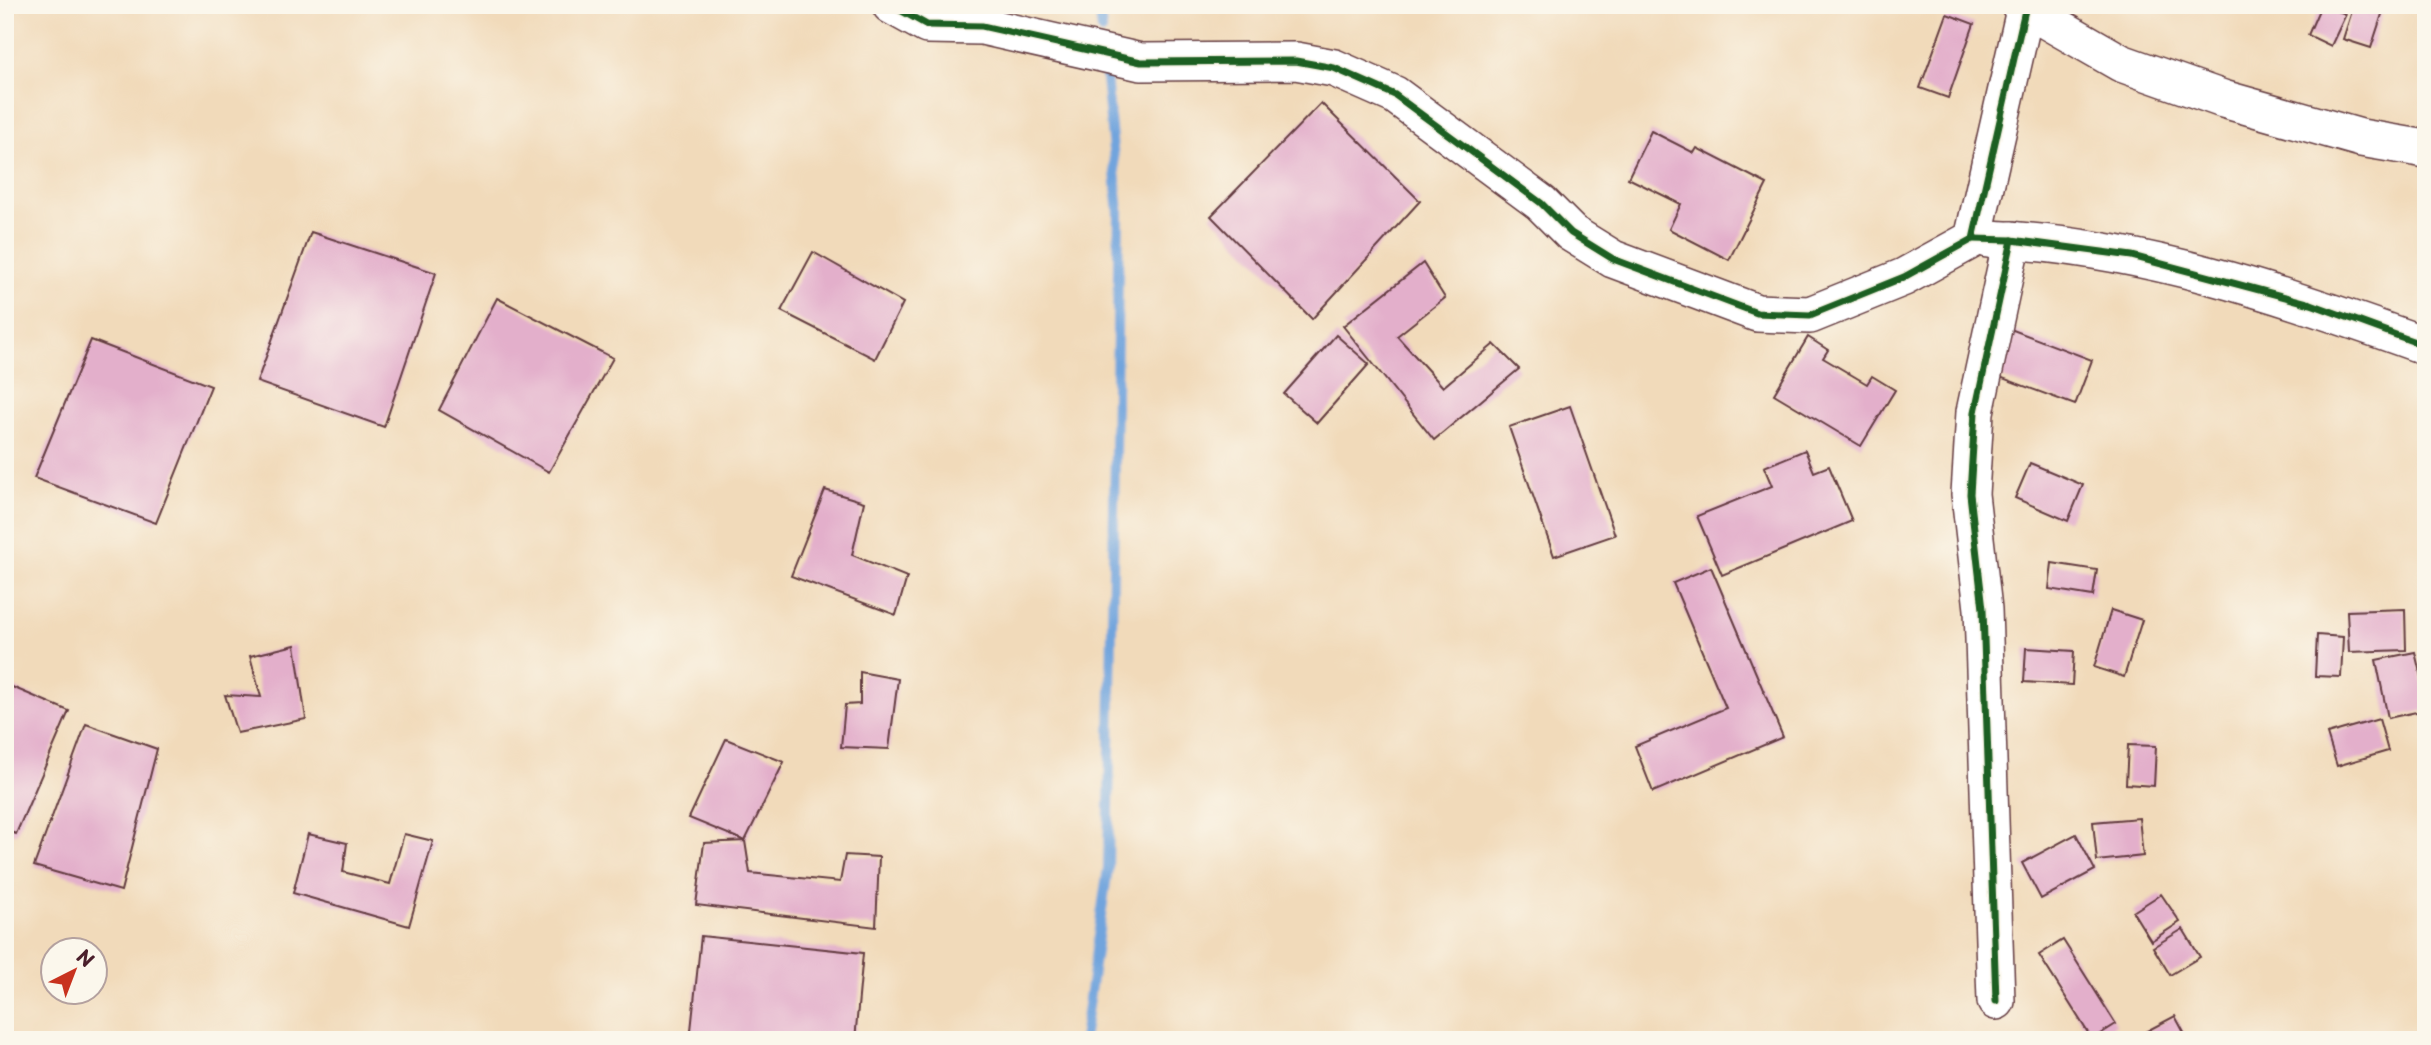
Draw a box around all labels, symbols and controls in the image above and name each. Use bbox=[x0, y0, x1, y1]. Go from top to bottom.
north arrow bbox=[38, 936, 108, 1006]
text: N bbox=[71, 942, 101, 973]

